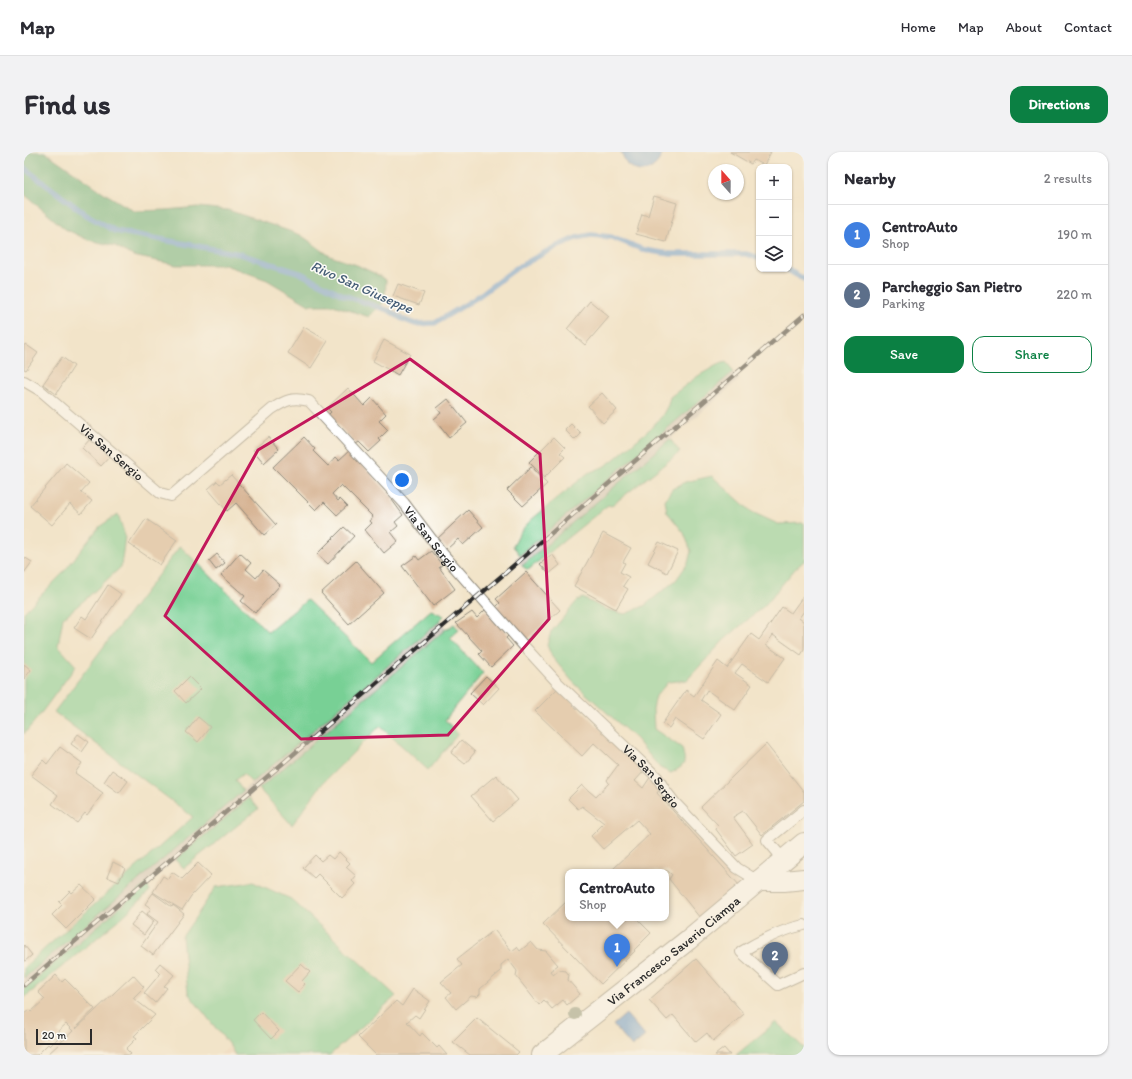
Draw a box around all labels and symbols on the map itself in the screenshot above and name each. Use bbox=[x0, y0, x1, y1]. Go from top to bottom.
north arrow bbox=[708, 164, 744, 200]
water label: Rivo San Giuseppe bbox=[308, 257, 416, 318]
street label: Via San Sergio bbox=[76, 420, 147, 484]
your location bbox=[392, 470, 412, 490]
street label: Via San Sergio bbox=[401, 503, 462, 575]
street label: Via San Sergio bbox=[619, 741, 683, 811]
street label: Via Francesco Saverio Ciampa bbox=[604, 893, 743, 1009]
pin: 1 bbox=[604, 934, 630, 967]
pin: 2 bbox=[762, 942, 788, 975]
scale bar bbox=[36, 1027, 92, 1046]

